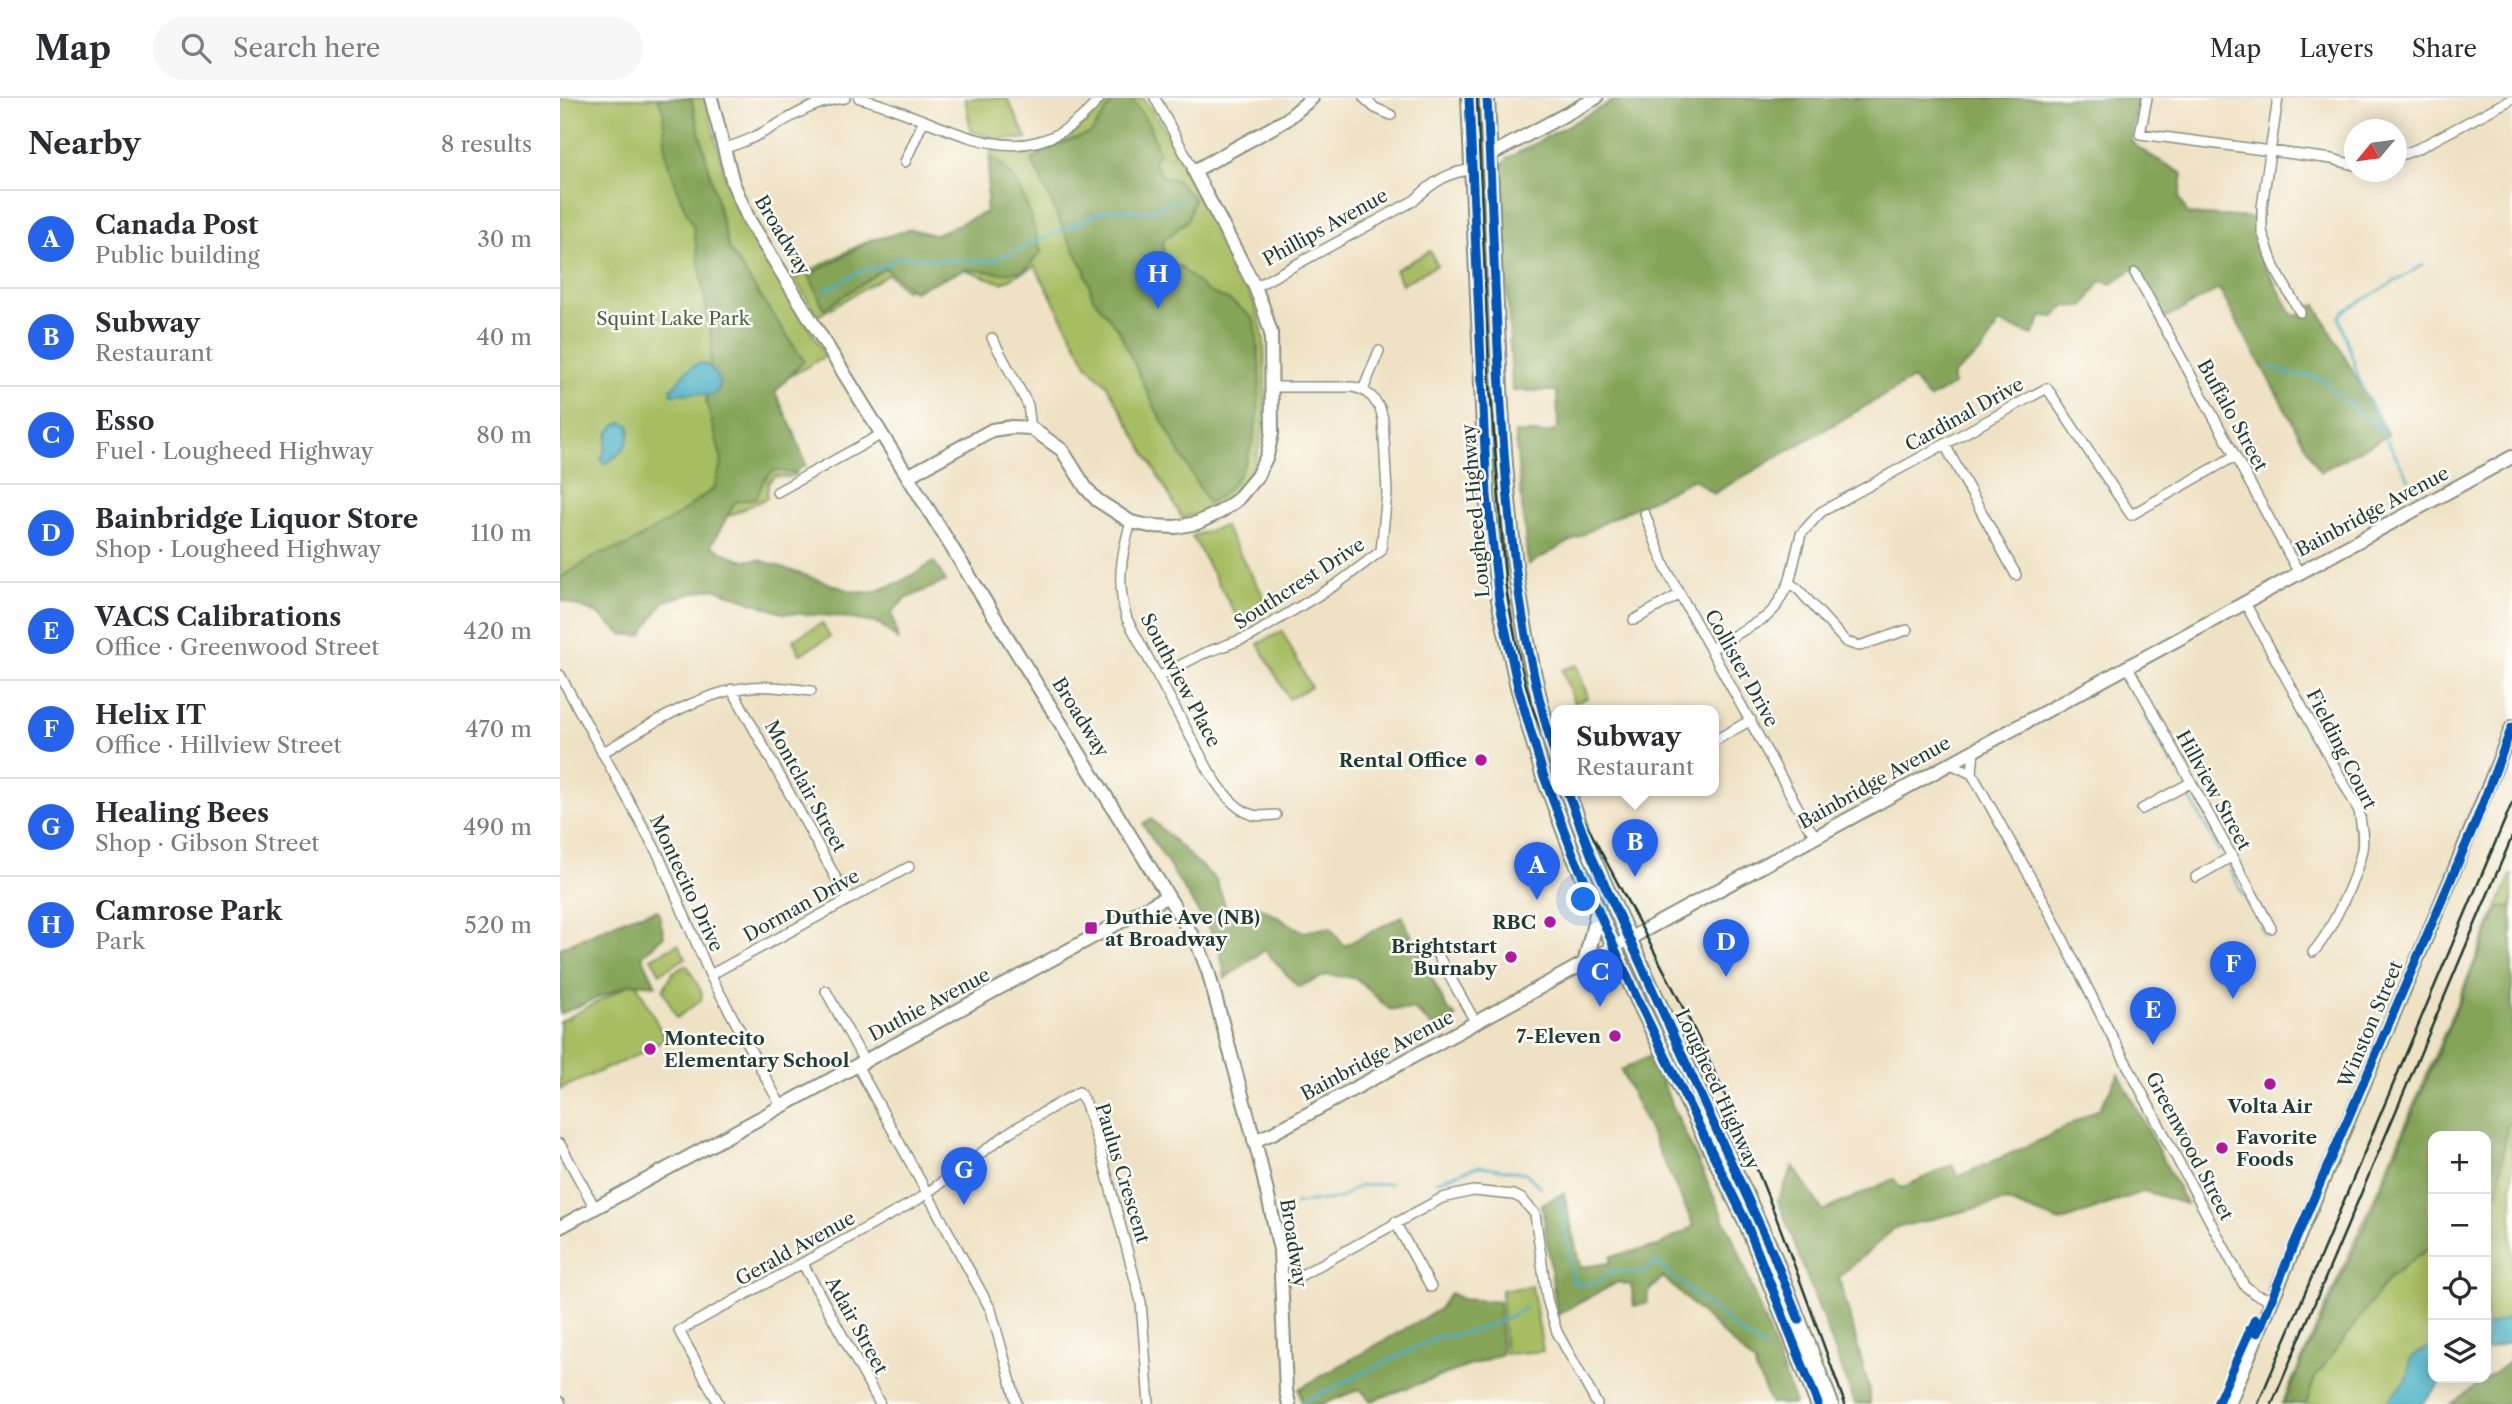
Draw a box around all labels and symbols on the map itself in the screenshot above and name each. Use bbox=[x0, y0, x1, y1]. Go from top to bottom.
north arrow bbox=[2344, 119, 2407, 182]
street label: Phillips Avenue bbox=[1259, 184, 1392, 271]
street label: Broadway bbox=[750, 191, 816, 280]
pin: H bbox=[1135, 251, 1181, 309]
park label: Squint Lake Park bbox=[596, 307, 751, 330]
street label: Buffalo Street bbox=[2192, 355, 2273, 475]
street label: Cardinal Drive bbox=[1901, 372, 2027, 456]
street label: Lougheed Highway bbox=[1456, 423, 1495, 599]
street label: Bainbridge Avenue bbox=[2292, 461, 2453, 562]
street label: Southcrest Drive bbox=[1230, 533, 1369, 634]
street label: Collister Drive bbox=[1700, 605, 1783, 731]
street label: Southview Place bbox=[1136, 609, 1226, 751]
street label: Broadway bbox=[1047, 673, 1114, 762]
street label: Fielding Court bbox=[2301, 685, 2382, 813]
street label: Montclair Street bbox=[760, 716, 851, 856]
street label: Hillview Street bbox=[2171, 726, 2256, 854]
street label: Bainbridge Avenue bbox=[1794, 731, 1954, 834]
place label: Rental Office bbox=[1339, 749, 1467, 772]
marker: Rental Office bbox=[1473, 752, 1489, 768]
street label: Montecito Drive bbox=[645, 811, 728, 955]
pin: B bbox=[1612, 819, 1658, 877]
pin: A bbox=[1514, 842, 1560, 900]
street label: Dorman Drive bbox=[739, 864, 863, 947]
your location bbox=[1566, 882, 1600, 916]
place label: Duthie Ave (NB) at Broadway bbox=[1105, 906, 1260, 951]
place label: RBC bbox=[1492, 911, 1536, 934]
marker: RBC bbox=[1542, 914, 1558, 930]
pin: D bbox=[1703, 919, 1749, 977]
marker: Duthie Ave (NB) at Broadway bbox=[1083, 920, 1099, 936]
place label: Brightstart Burnaby bbox=[1391, 935, 1498, 980]
pin: F bbox=[2210, 941, 2256, 999]
marker: Brightstart Burnaby bbox=[1503, 949, 1519, 965]
pin: C bbox=[1577, 949, 1623, 1007]
street label: Winston Street bbox=[2333, 957, 2408, 1092]
street label: Duthie Avenue bbox=[865, 963, 994, 1046]
pin: E bbox=[2130, 987, 2176, 1045]
street label: Bainbridge Avenue bbox=[1297, 1005, 1458, 1106]
street label: Lougheed Highway bbox=[1670, 1005, 1765, 1173]
place label: 7-Eleven bbox=[1516, 1025, 1601, 1048]
place label: Montecito Elementary School bbox=[664, 1027, 850, 1072]
marker: 7-Eleven bbox=[1607, 1028, 1623, 1044]
marker: Montecito Elementary School bbox=[642, 1041, 658, 1057]
street label: Greenwood Street bbox=[2141, 1068, 2239, 1225]
marker: Volta Air bbox=[2262, 1076, 2278, 1092]
place label: Volta Air bbox=[2227, 1095, 2313, 1118]
street label: Paulus Crescent bbox=[1090, 1100, 1155, 1246]
place label: Favorite Foods bbox=[2236, 1126, 2317, 1171]
marker: Favorite Foods bbox=[2214, 1140, 2230, 1156]
pin: G bbox=[941, 1147, 987, 1205]
street label: Broadway bbox=[1275, 1197, 1312, 1289]
street label: Gerald Avenue bbox=[732, 1206, 859, 1291]
street label: Adair Street bbox=[820, 1272, 893, 1378]

